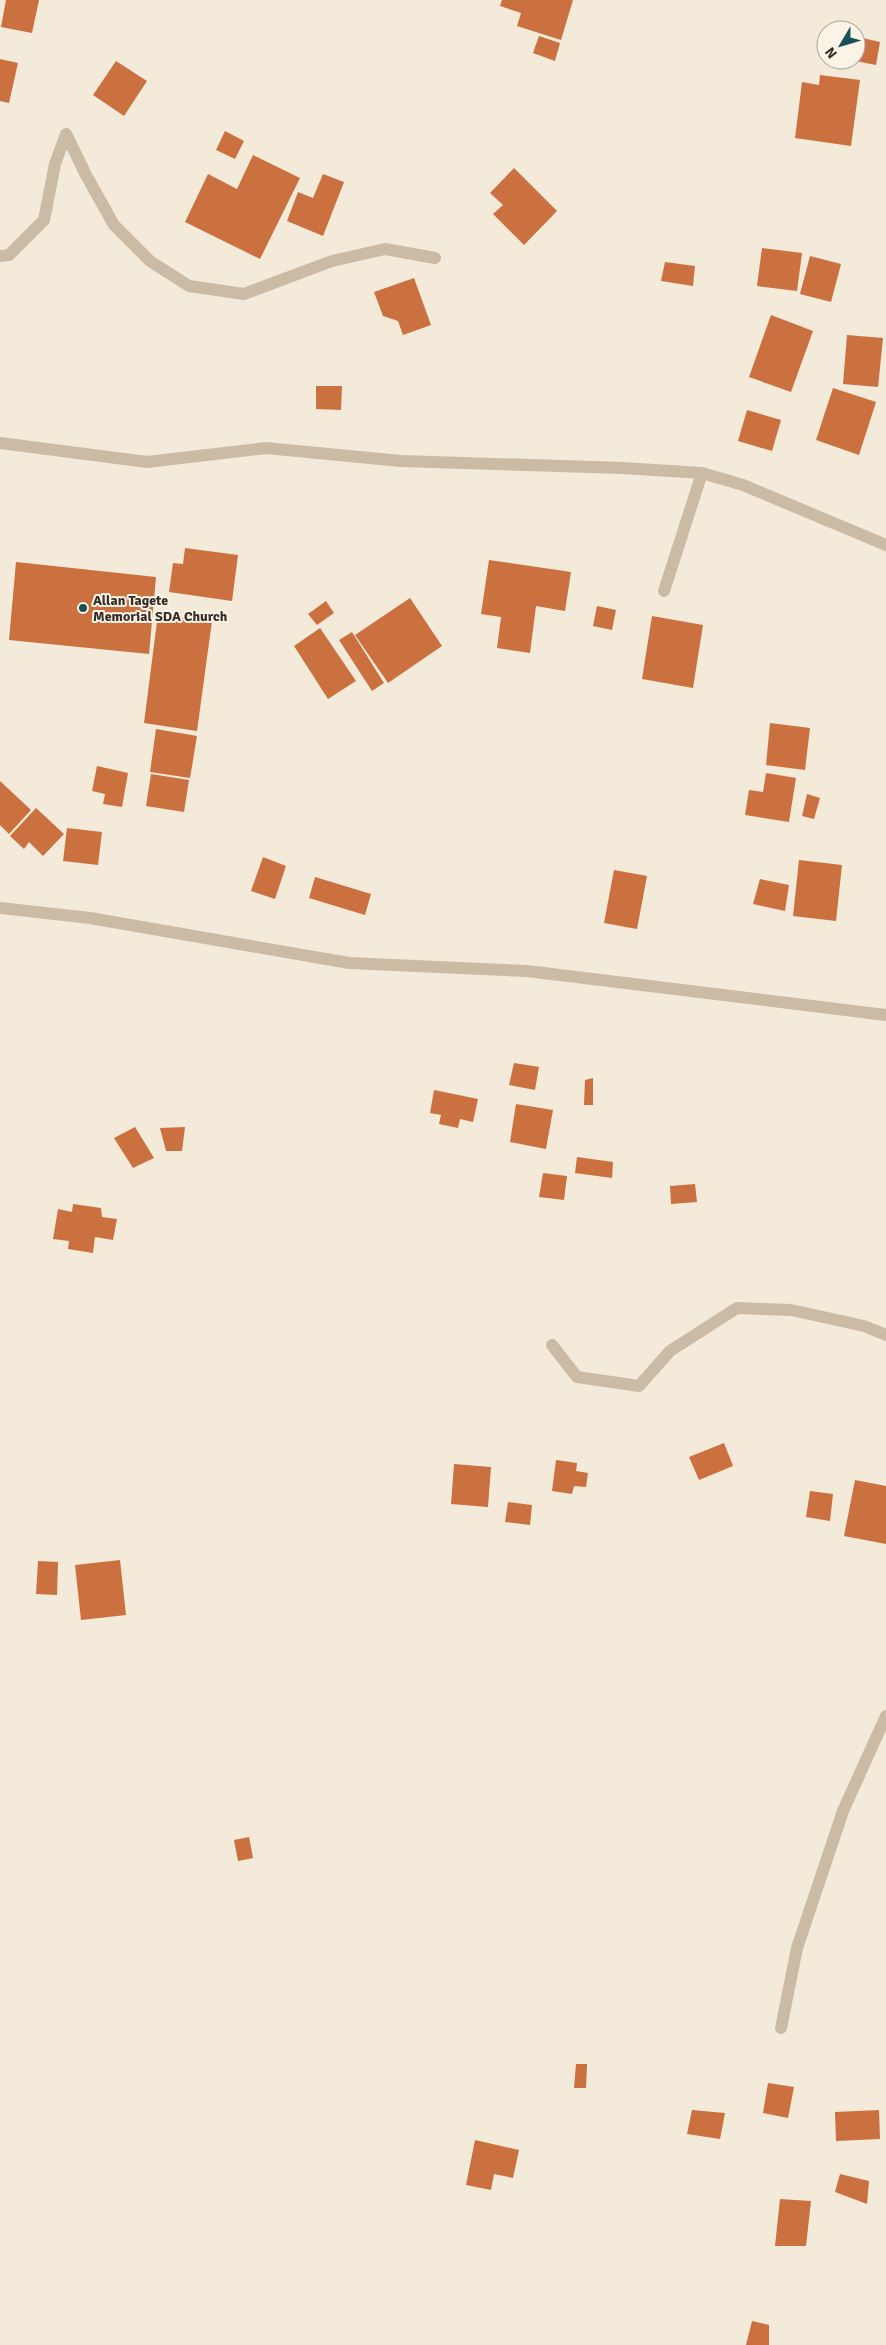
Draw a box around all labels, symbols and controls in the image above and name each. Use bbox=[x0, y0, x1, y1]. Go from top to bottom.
north arrow bbox=[816, 20, 866, 70]
text: N bbox=[821, 44, 841, 62]
place label: Allan Tagete Memorial SDA Church bbox=[93, 592, 228, 625]
marker: Allan Tagete Memorial SDA Church bbox=[77, 602, 89, 614]

